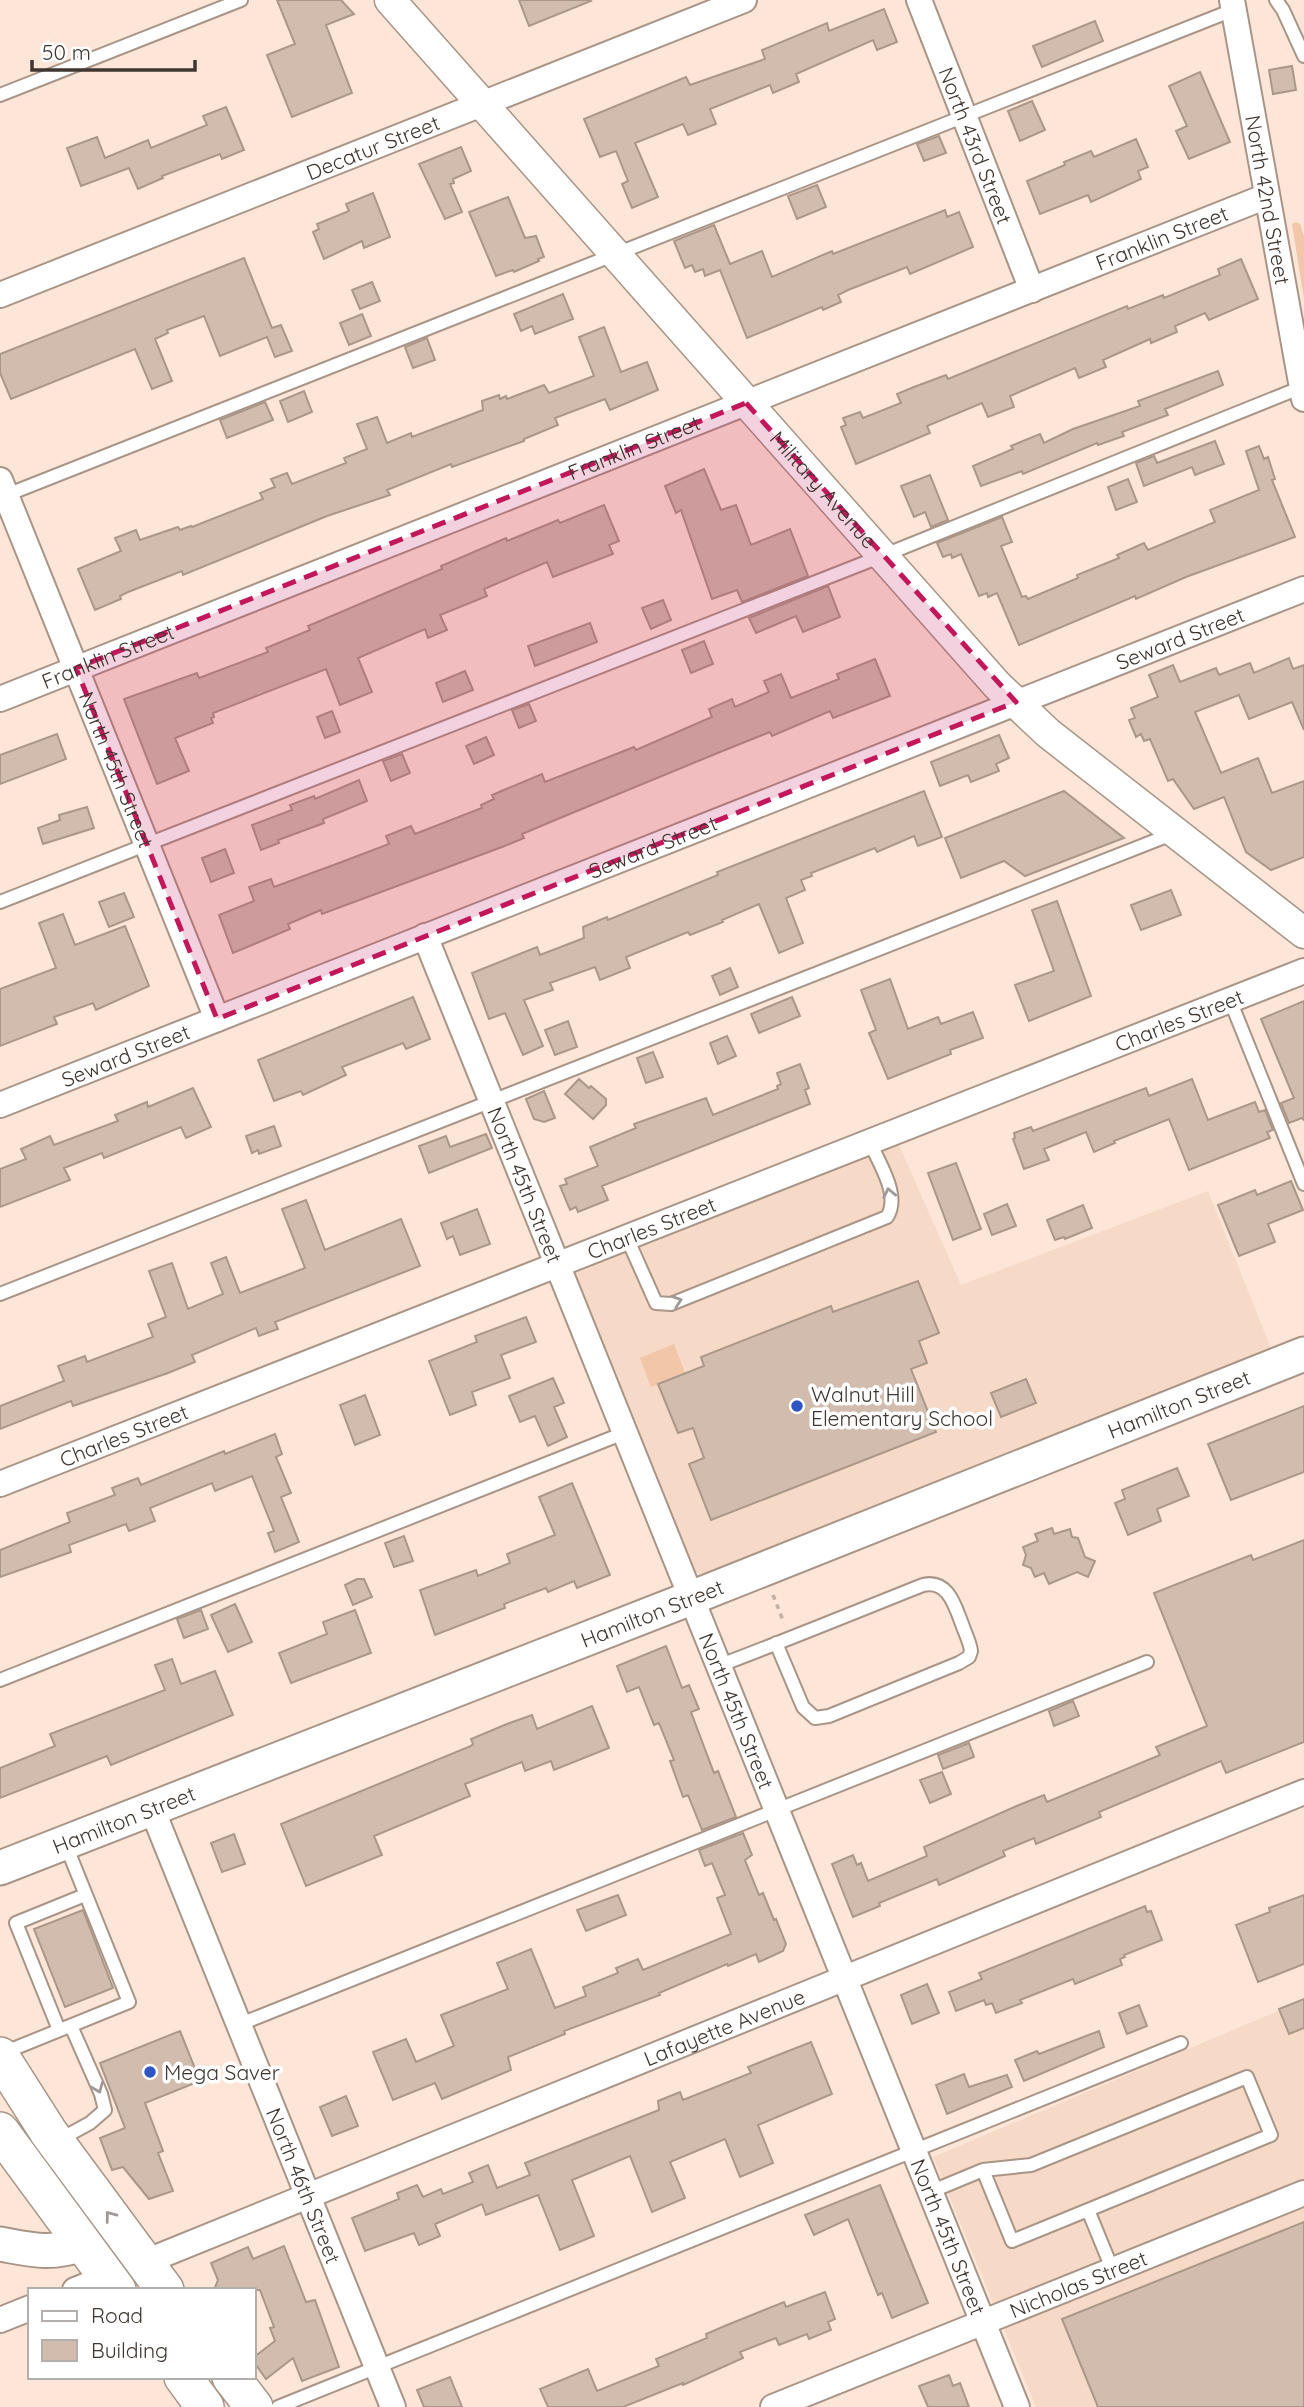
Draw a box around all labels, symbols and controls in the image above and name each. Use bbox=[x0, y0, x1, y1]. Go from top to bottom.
scale bar bbox=[32, 28, 194, 72]
text: 50 m bbox=[42, 39, 91, 65]
street label: North 43rd Street bbox=[933, 63, 1018, 228]
street label: Decatur Street bbox=[302, 109, 443, 185]
street label: North 42nd Street bbox=[1240, 113, 1296, 287]
street label: Franklin Street bbox=[1092, 200, 1232, 276]
street label: Franklin Street bbox=[564, 409, 704, 485]
street label: Military Avenue bbox=[765, 425, 883, 554]
street label: Seward Street bbox=[1112, 601, 1248, 675]
street label: Franklin Street bbox=[38, 618, 178, 694]
street label: North 45th Street bbox=[74, 688, 160, 851]
street label: Seward Street bbox=[585, 810, 721, 884]
street label: Charles Street bbox=[1111, 983, 1247, 1057]
street label: Seward Street bbox=[58, 1018, 193, 1092]
street label: North 45th Street bbox=[482, 1103, 568, 1266]
one-way arrow bbox=[883, 1187, 898, 1199]
street label: Charles Street bbox=[583, 1191, 719, 1265]
one-way arrow bbox=[671, 1294, 683, 1309]
street label: Hamilton Street bbox=[1104, 1364, 1254, 1444]
place label: Walnut Hill Elementary School bbox=[811, 1381, 993, 1431]
street label: Charles Street bbox=[56, 1398, 192, 1472]
marker: Walnut Hill Elementary School bbox=[789, 1398, 805, 1414]
street label: Hamilton Street bbox=[577, 1573, 727, 1653]
street label: North 45th Street bbox=[694, 1629, 780, 1792]
street label: Hamilton Street bbox=[49, 1780, 199, 1859]
street label: Lafayette Avenue bbox=[640, 1983, 809, 2071]
place label: Mega Saver bbox=[164, 2059, 280, 2085]
marker: Mega Saver bbox=[142, 2064, 158, 2080]
one-way arrow bbox=[89, 2082, 103, 2094]
street label: North 46th Street bbox=[261, 2104, 347, 2267]
street label: North 45th Street bbox=[905, 2155, 991, 2318]
one-way arrow bbox=[105, 2211, 118, 2223]
street label: Nicholas Street bbox=[1006, 2245, 1151, 2323]
legend bbox=[28, 2288, 256, 2379]
text: Road bbox=[91, 2302, 143, 2328]
text: Building bbox=[91, 2337, 168, 2363]

